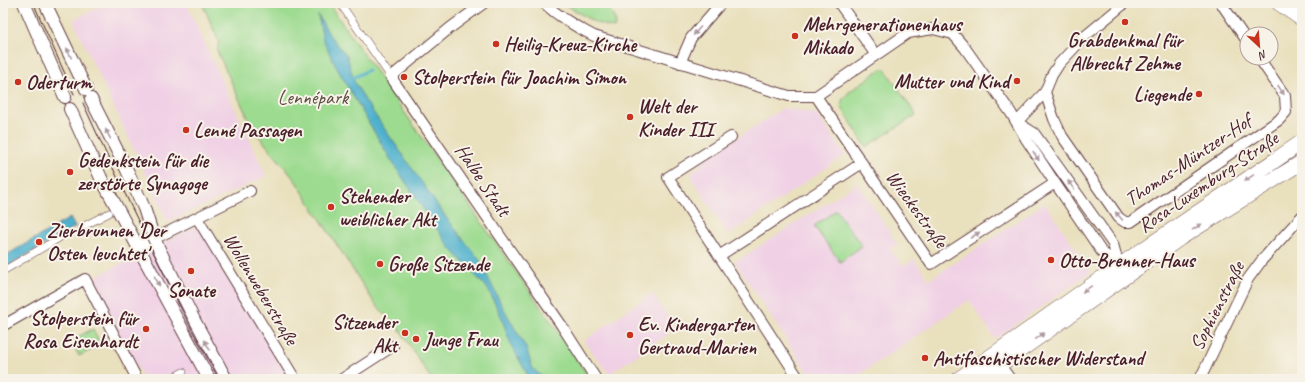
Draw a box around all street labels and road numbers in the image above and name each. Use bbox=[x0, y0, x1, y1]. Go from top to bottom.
street label: Thomas-Müntzer-Hof bbox=[1120, 106, 1260, 212]
street label: Rosa-Luxemburg-Straße bbox=[1133, 125, 1284, 238]
street label: Halbe Stadt bbox=[450, 139, 518, 223]
street label: Wieckestraße bbox=[880, 165, 954, 254]
street label: Wollenweberstraße bbox=[218, 229, 305, 351]
street label: Sophienstraße bbox=[1184, 256, 1251, 355]

